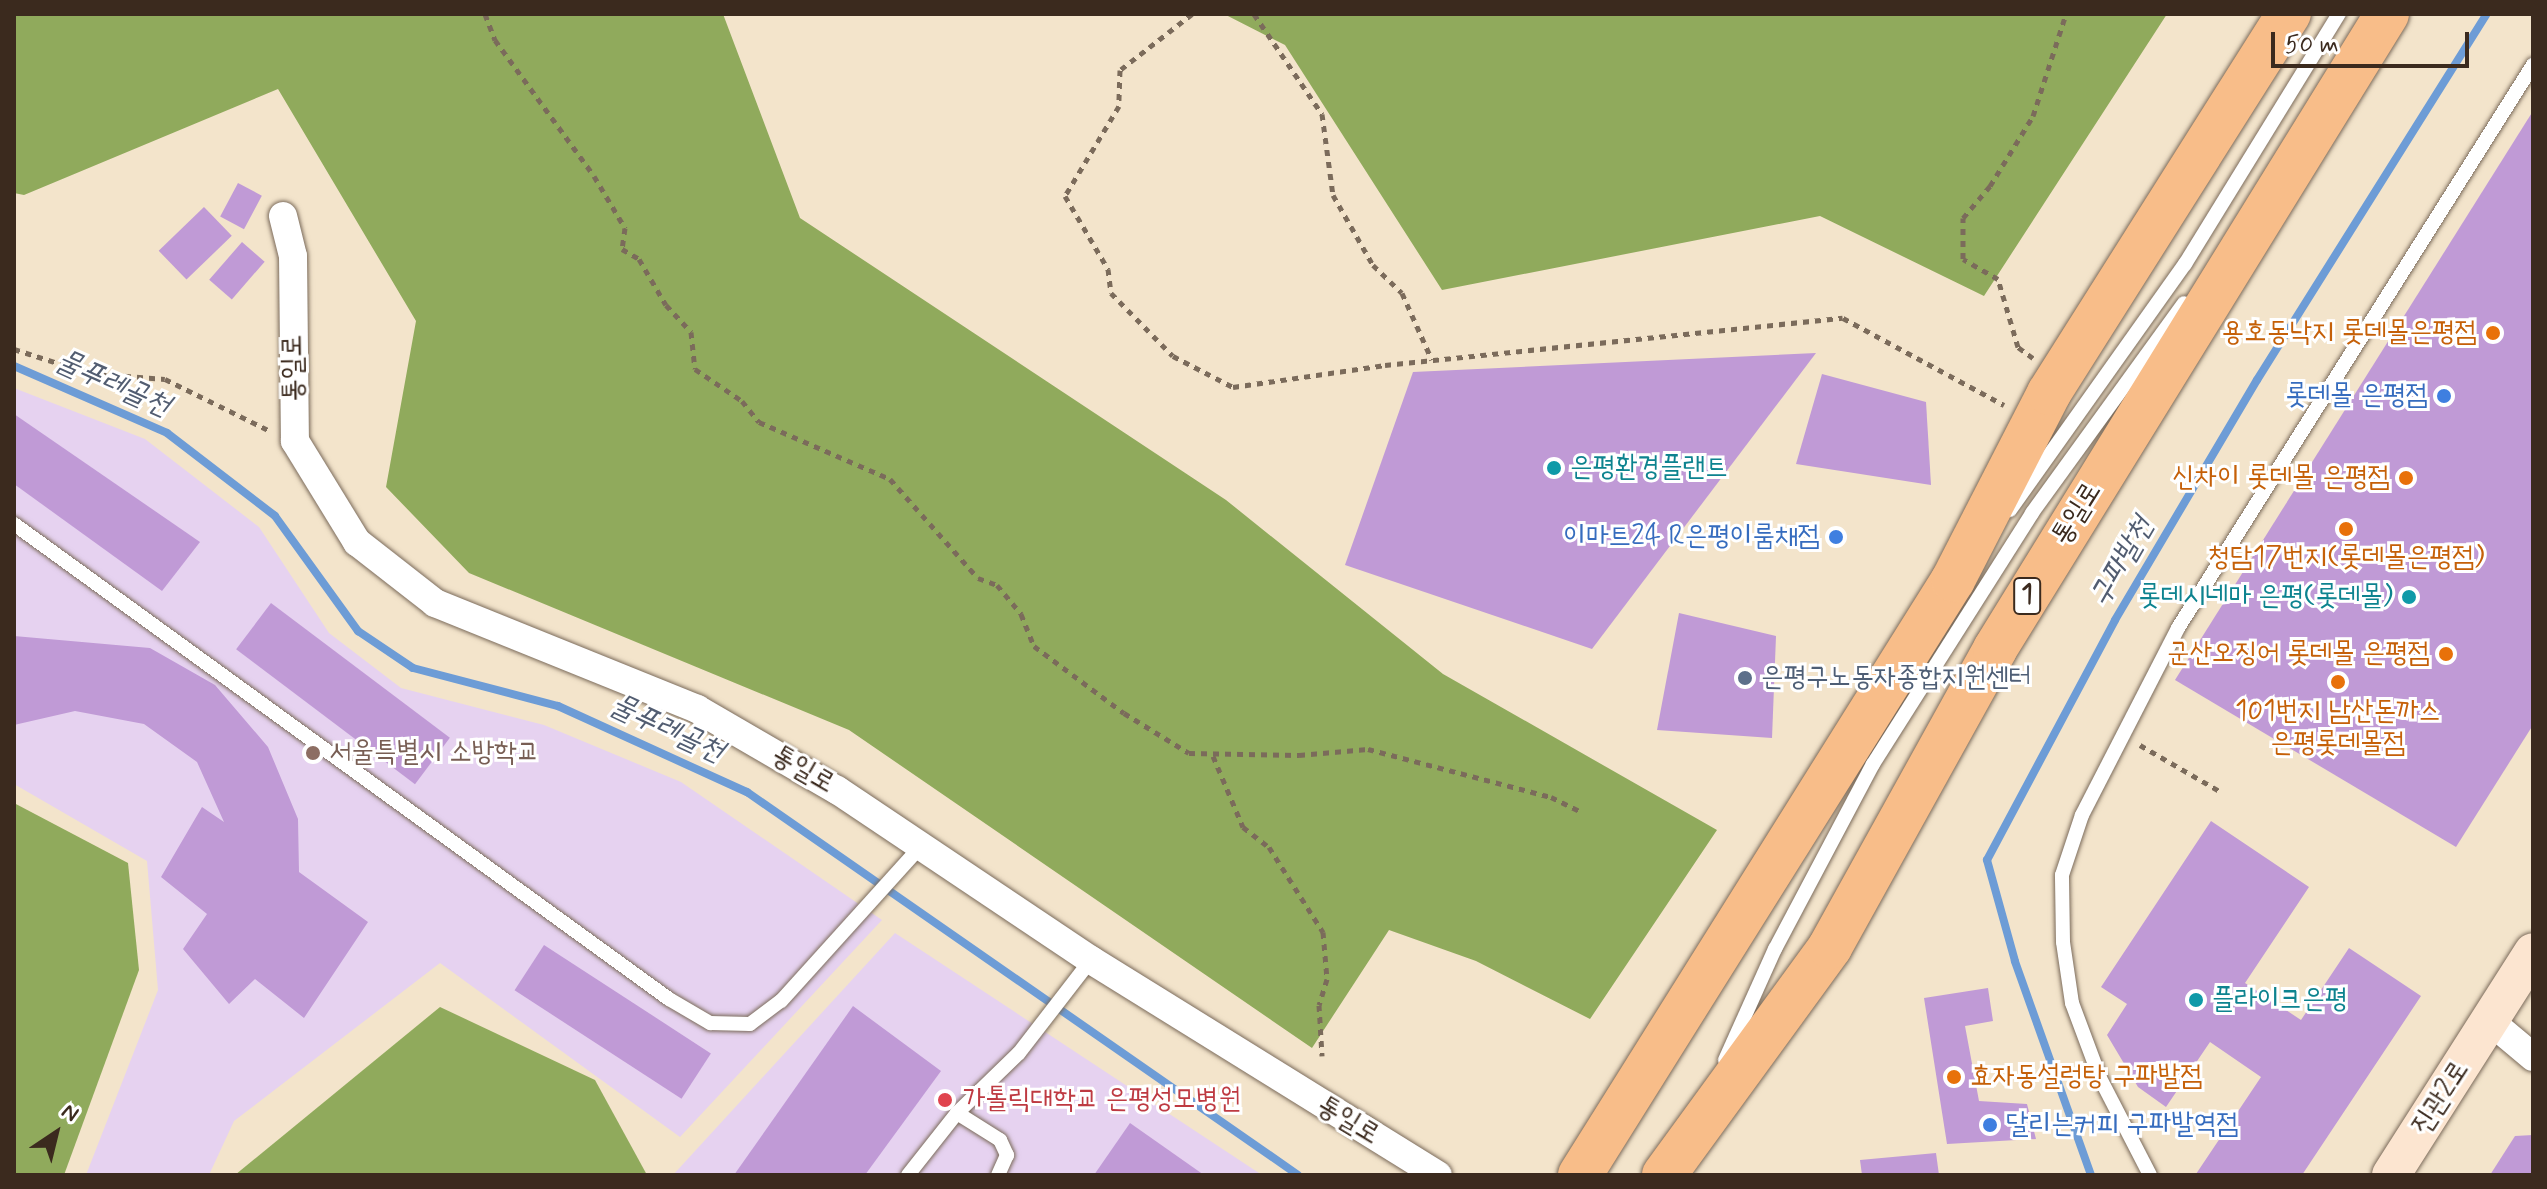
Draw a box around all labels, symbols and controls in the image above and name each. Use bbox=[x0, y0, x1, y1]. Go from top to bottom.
scale bar bbox=[2275, 16, 2473, 66]
text: 50 m bbox=[2285, 30, 2339, 61]
place label: 용호동낙지 롯데몰은평점 bbox=[2222, 316, 2477, 350]
marker: 용호동낙지 롯데몰은평점 bbox=[2484, 324, 2502, 342]
street label: 통일로 bbox=[277, 334, 311, 402]
water label: 물푸레골천 bbox=[51, 343, 175, 425]
place label: 롯데몰 은평점 bbox=[2285, 379, 2428, 413]
marker: 롯데몰 은평점 bbox=[2435, 387, 2453, 405]
place label: 은평환경플랜트 bbox=[1570, 451, 1728, 485]
marker: 은평환경플랜트 bbox=[1545, 459, 1563, 477]
place label: 신차이 롯데몰 은평점 bbox=[2172, 461, 2390, 495]
marker: 신차이 롯데몰 은평점 bbox=[2397, 469, 2415, 487]
street label: 통일로 bbox=[2045, 476, 2109, 552]
water label: 구파발천 bbox=[2082, 511, 2162, 613]
place label: 이마트24 R은평이룸채점 bbox=[1563, 520, 1820, 554]
marker: 청담17번지(롯데몰은평점) bbox=[2337, 520, 2355, 538]
marker: 이마트24 R은평이룸채점 bbox=[1827, 528, 1845, 546]
place label: 청담17번지(롯데몰은평점) bbox=[2208, 541, 2484, 575]
road number: 1 bbox=[2013, 574, 2041, 618]
place label: 롯데시네마 은평(롯데몰) bbox=[2138, 580, 2393, 614]
marker: 롯데시네마 은평(롯데몰) bbox=[2400, 588, 2418, 606]
place label: 군산오징어 롯데몰 은평점 bbox=[2167, 637, 2430, 671]
marker: 군산오징어 롯데몰 은평점 bbox=[2437, 645, 2455, 663]
place label: 은평구노동자종합지원센터 bbox=[1761, 661, 2031, 695]
marker: 은평구노동자종합지원센터 bbox=[1736, 669, 1754, 687]
marker: 101번지 남산돈까스 은평롯데몰점 bbox=[2329, 673, 2347, 691]
water label: 물푸레골천 bbox=[605, 687, 729, 771]
place label: 101번지 남산돈까스 은평롯데몰점 bbox=[2235, 695, 2441, 761]
place label: 서울특별시 소방학교 bbox=[329, 736, 539, 770]
street label: 통일로 bbox=[765, 739, 841, 801]
marker: 서울특별시 소방학교 bbox=[304, 744, 322, 762]
place label: 플라이크은평 bbox=[2212, 983, 2347, 1017]
marker: 플라이크은평 bbox=[2187, 991, 2205, 1009]
street label: 진관2로 bbox=[2405, 1055, 2477, 1141]
place label: 효자동설렁탕 구파발점 bbox=[1970, 1060, 2203, 1094]
marker: 효자동설렁탕 구파발점 bbox=[1945, 1068, 1963, 1086]
place label: 가톨릭대학교 은평성모병원 bbox=[963, 1083, 1241, 1117]
marker: 가톨릭대학교 은평성모병원 bbox=[934, 1089, 956, 1111]
street label: 통일로 bbox=[1310, 1089, 1386, 1153]
north arrow bbox=[16, 1093, 96, 1173]
text: N bbox=[56, 1098, 84, 1129]
place label: 달리는커피 구파발역점 bbox=[2006, 1108, 2239, 1142]
marker: 달리는커피 구파발역점 bbox=[1981, 1116, 1999, 1134]

